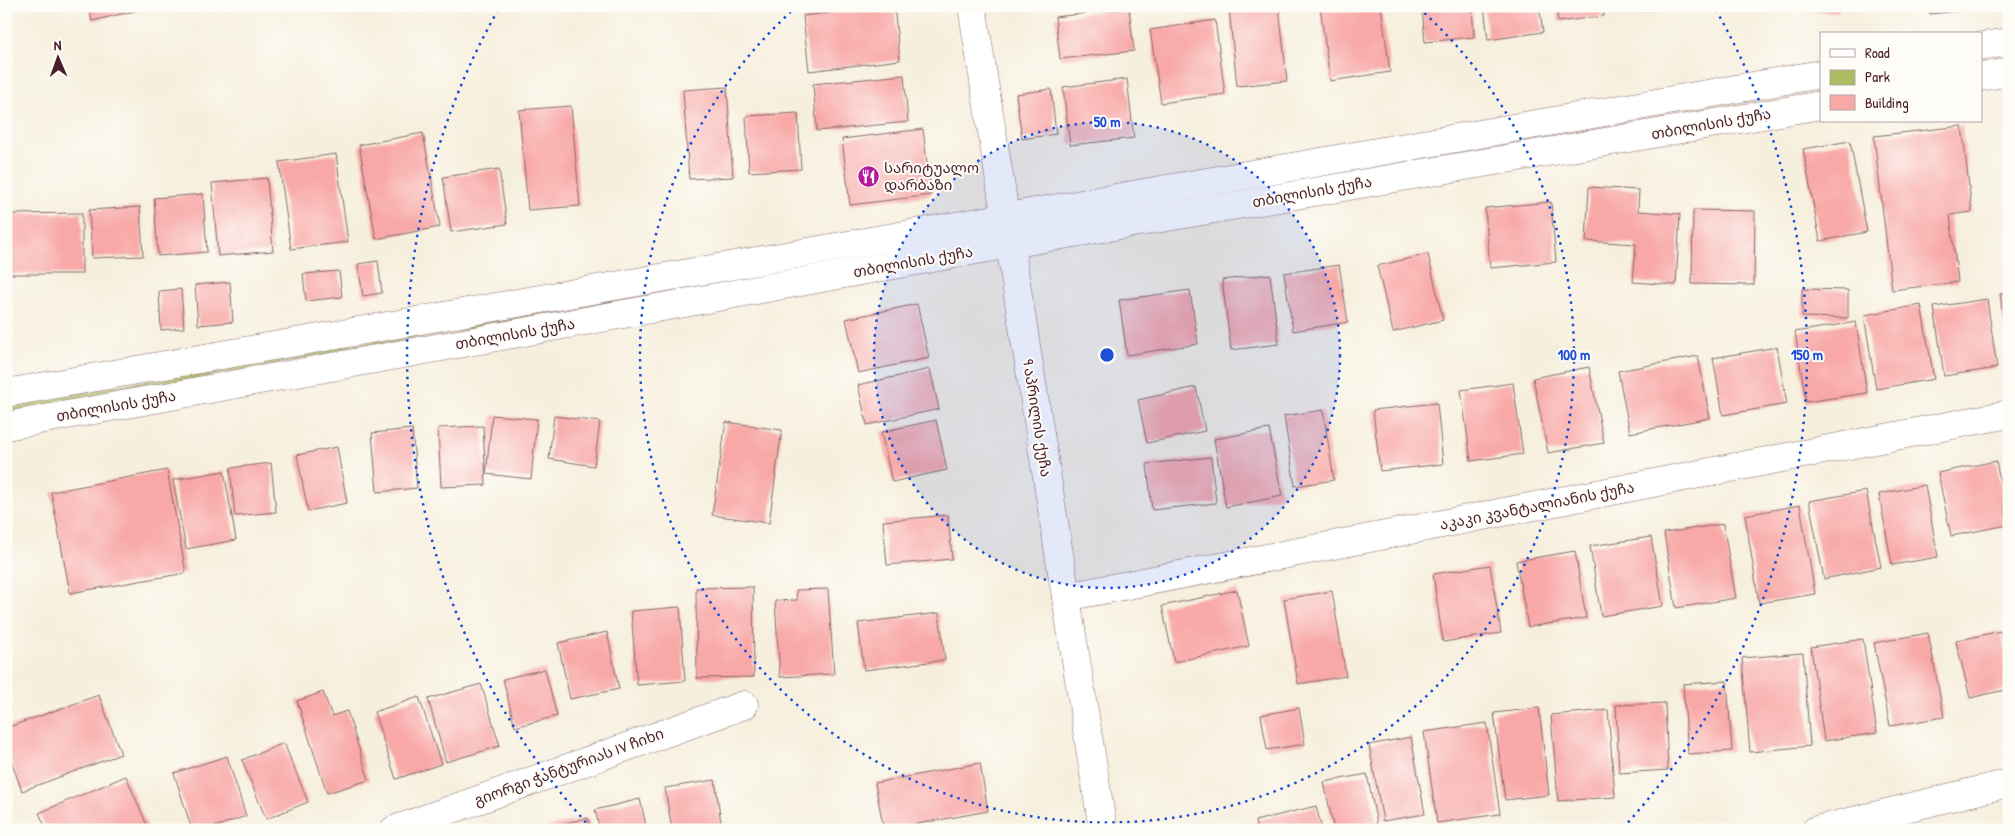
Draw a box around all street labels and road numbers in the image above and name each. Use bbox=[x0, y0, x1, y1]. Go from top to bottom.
street label: თბილისის ქუჩა bbox=[1649, 103, 1772, 144]
street label: თბილისის ქუჩა bbox=[1250, 171, 1373, 212]
street label: თბილისის ქუჩა bbox=[851, 241, 974, 282]
street label: თბილისის ქუჩა bbox=[453, 313, 576, 354]
street label: 9 აპრილის ქუჩა bbox=[1018, 358, 1057, 478]
street label: თბილისის ქუჩა bbox=[54, 385, 177, 426]
street label: აკაკი კვანტალიანის ქუჩა bbox=[1438, 476, 1636, 535]
street label: გიორგი ჭანტურიას IV ჩიხი bbox=[471, 722, 667, 811]

